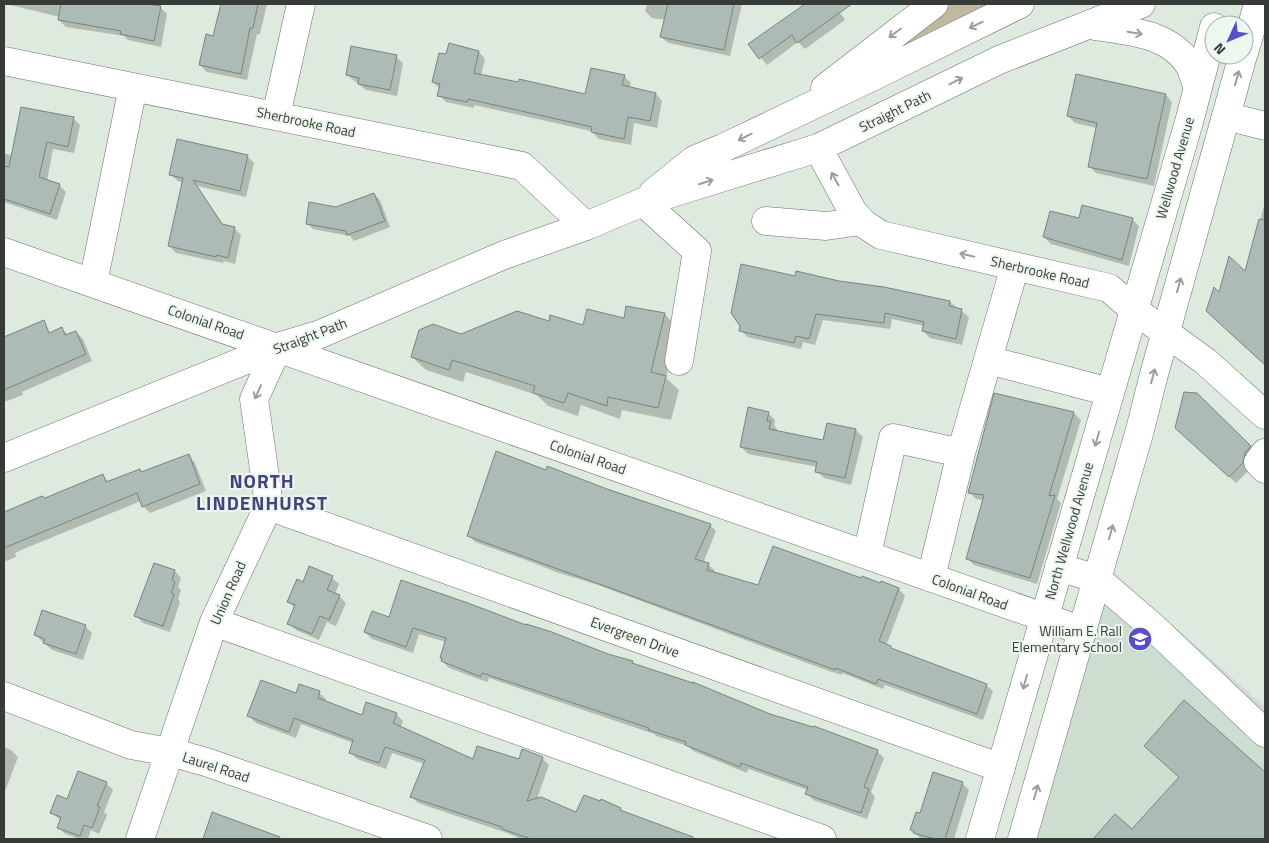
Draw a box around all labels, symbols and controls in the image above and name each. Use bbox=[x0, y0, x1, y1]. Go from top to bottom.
north arrow bbox=[1204, 15, 1254, 65]
one-way arrow bbox=[969, 20, 984, 30]
one-way arrow bbox=[888, 28, 902, 38]
one-way arrow bbox=[1127, 28, 1143, 38]
text: N bbox=[1208, 39, 1230, 60]
one-way arrow bbox=[1232, 70, 1242, 86]
one-way arrow bbox=[948, 76, 963, 85]
street label: Straight Path bbox=[855, 84, 934, 137]
street label: Sherbrooke Road bbox=[255, 101, 358, 142]
street label: Wellwood Avenue bbox=[1150, 114, 1199, 221]
one-way arrow bbox=[738, 133, 753, 143]
one-way arrow bbox=[830, 172, 839, 187]
one-way arrow bbox=[698, 177, 714, 187]
one-way arrow bbox=[960, 250, 976, 259]
street label: Sherbrooke Road bbox=[989, 250, 1092, 293]
one-way arrow bbox=[1174, 277, 1184, 293]
street label: Colonial Road bbox=[165, 299, 247, 344]
street label: Straight Path bbox=[270, 312, 350, 359]
one-way arrow bbox=[1149, 368, 1159, 384]
one-way arrow bbox=[252, 384, 262, 399]
one-way arrow bbox=[1091, 431, 1101, 447]
street label: Colonial Road bbox=[547, 434, 629, 479]
street label: North Wellwood Avenue bbox=[1039, 459, 1098, 602]
district label: NORTH LINDENHURST bbox=[196, 466, 328, 517]
one-way arrow bbox=[1106, 525, 1116, 541]
street label: Union Road bbox=[204, 558, 251, 628]
street label: Colonial Road bbox=[929, 568, 1011, 615]
street label: Evergreen Drive bbox=[588, 611, 683, 662]
place label: William E. Rall Elementary School bbox=[1012, 620, 1122, 657]
school or university icon: William E. Rall Elementary School bbox=[1127, 626, 1153, 652]
one-way arrow bbox=[1020, 673, 1030, 689]
street label: Laurel Road bbox=[180, 746, 252, 787]
one-way arrow bbox=[1032, 785, 1041, 801]

